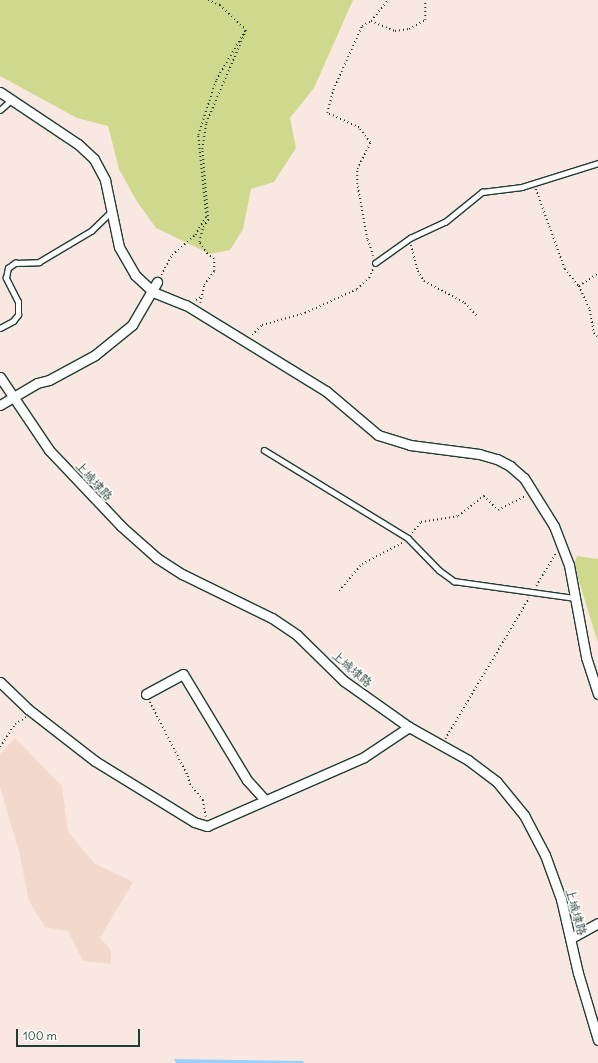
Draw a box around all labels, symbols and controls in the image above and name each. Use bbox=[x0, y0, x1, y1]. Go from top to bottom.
street label: 上城埭路 bbox=[72, 459, 116, 503]
street label: 上城埭路 bbox=[329, 648, 375, 690]
street label: 上城埭路 bbox=[562, 887, 590, 937]
scale bar bbox=[18, 1021, 142, 1047]
text: 100 m bbox=[23, 1028, 57, 1043]

